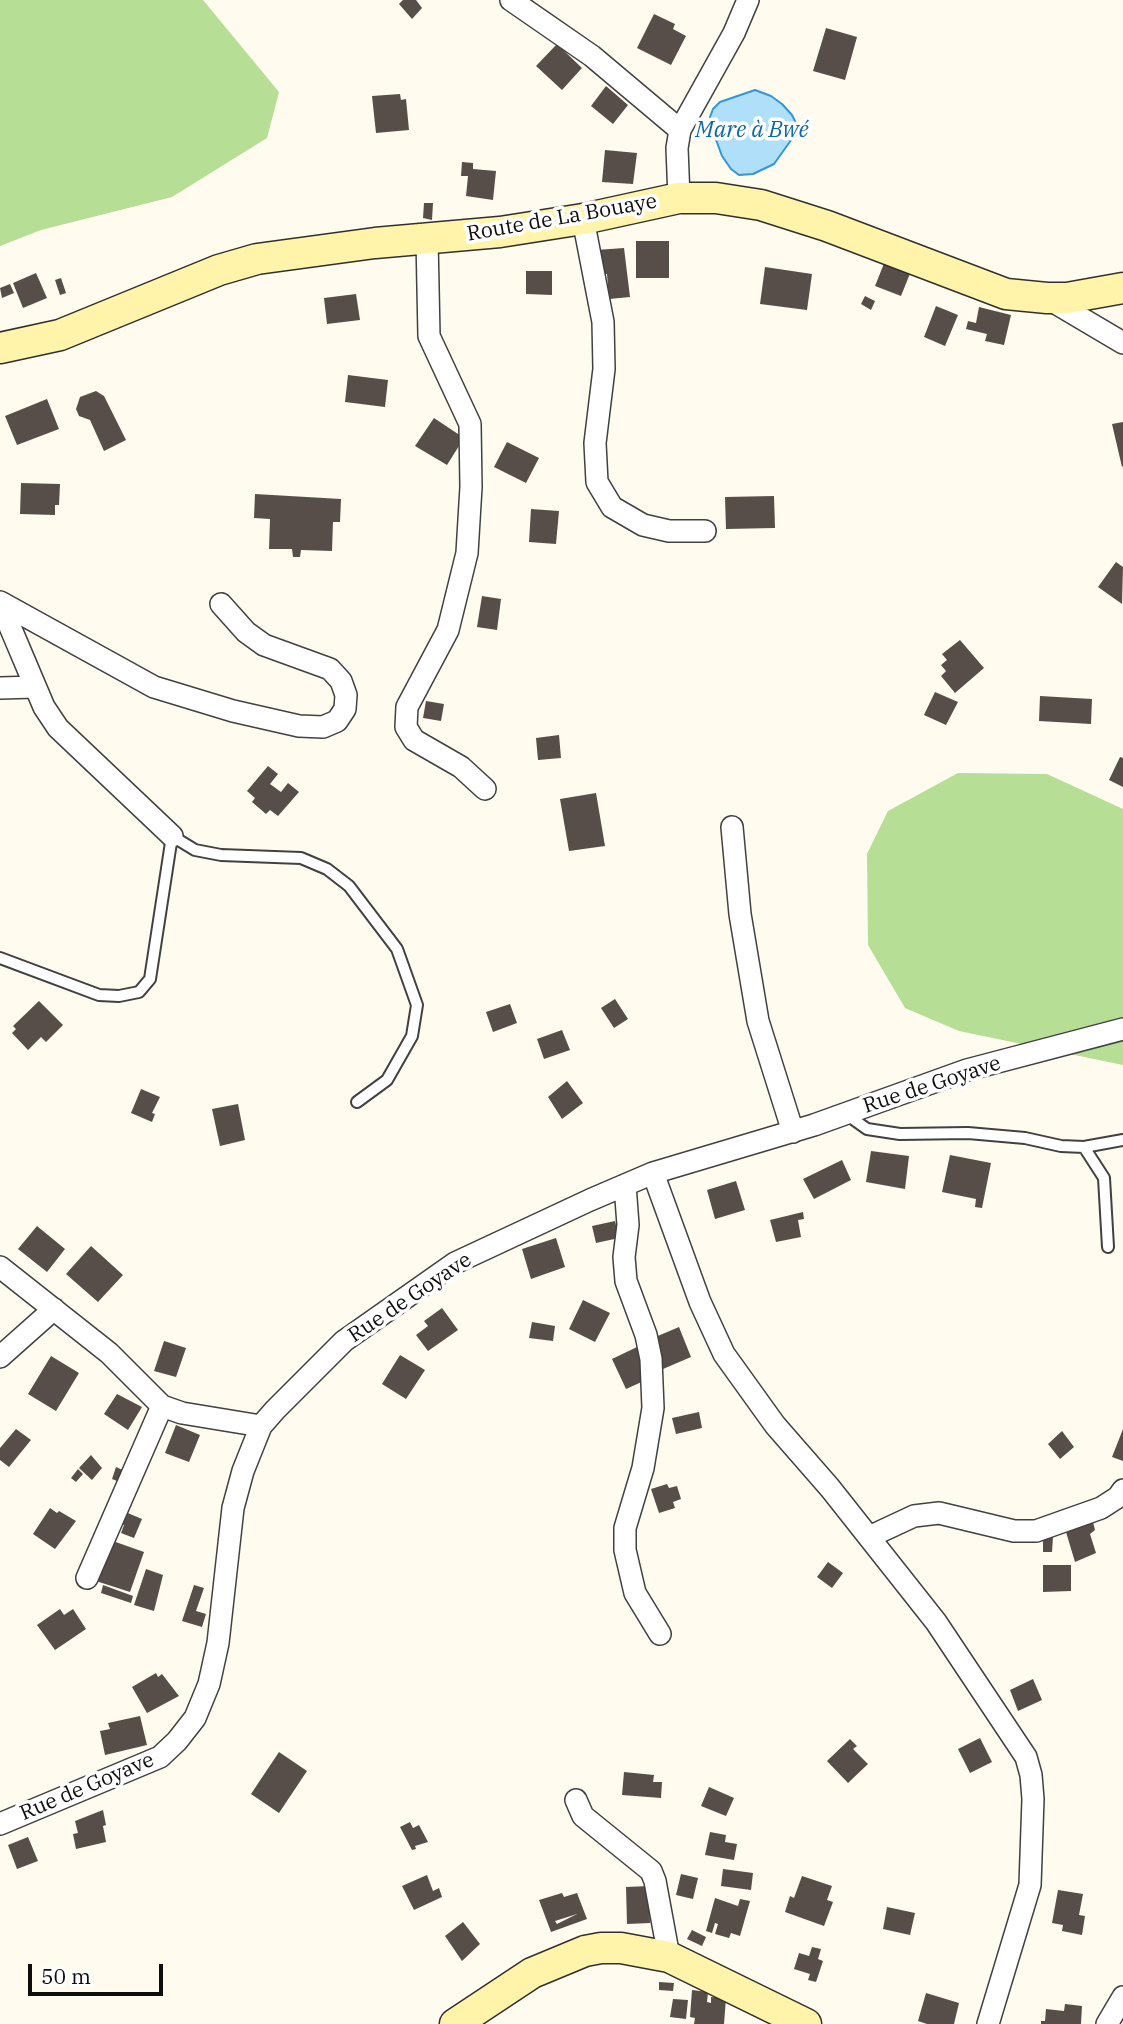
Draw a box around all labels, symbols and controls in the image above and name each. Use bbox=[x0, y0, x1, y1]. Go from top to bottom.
water label: Mare à Bwé bbox=[695, 116, 809, 144]
street label: Route de La Bouaye bbox=[465, 189, 659, 247]
street label: Rue de Goyave bbox=[860, 1051, 1004, 1119]
street label: Rue de Goyave bbox=[344, 1247, 476, 1349]
street label: Rue de Goyave bbox=[16, 1747, 158, 1827]
scale bar bbox=[32, 1951, 166, 1995]
text: 50 m bbox=[41, 1962, 91, 1990]

